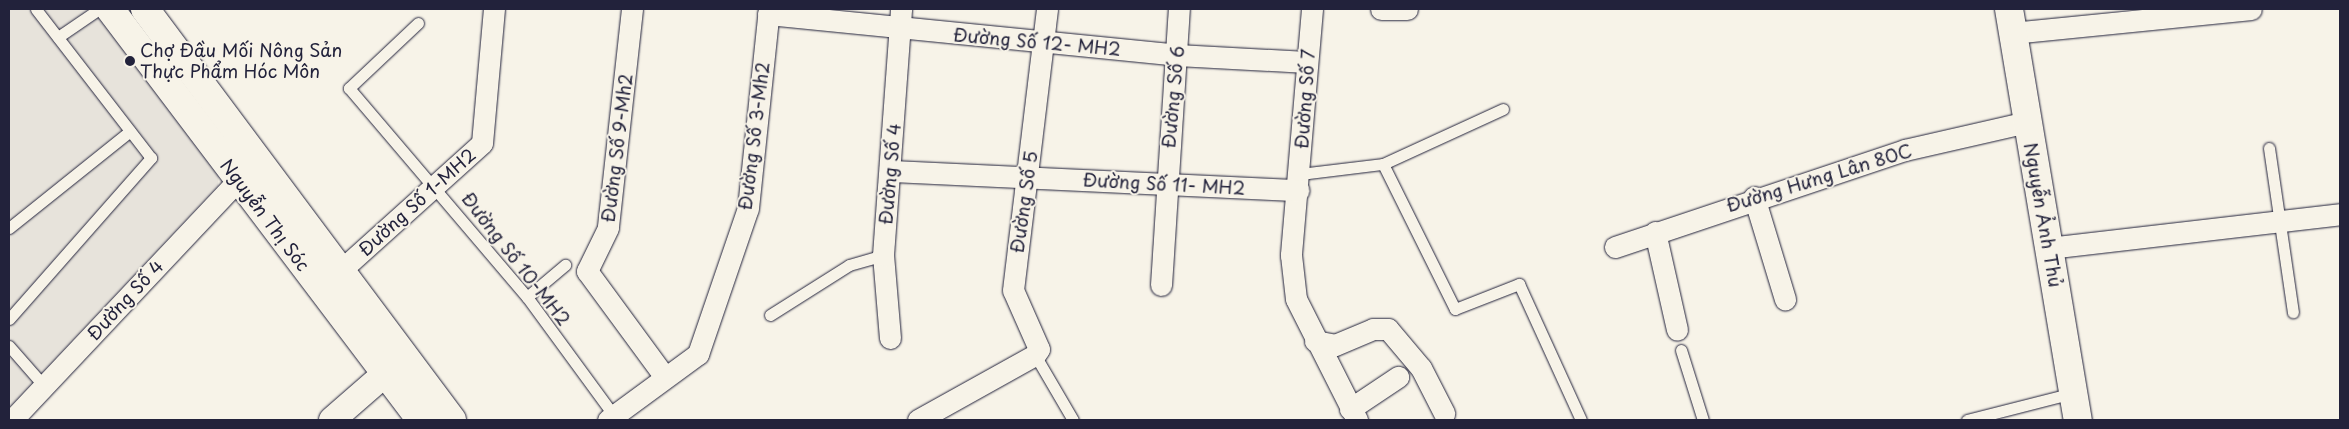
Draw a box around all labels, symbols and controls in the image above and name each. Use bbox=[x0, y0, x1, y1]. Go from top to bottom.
street label: Đường Số 12- MH2 bbox=[952, 24, 1122, 60]
place label: Chợ Đầu Mối Nông Sản Thực Phẩm Hóc Môn bbox=[140, 40, 344, 82]
street label: Đường Số 6 bbox=[1158, 45, 1188, 149]
street label: Đường Số 7 bbox=[1291, 48, 1319, 150]
marker: Chợ Đầu Mối Nông Sản Thực Phẩm Hóc Môn bbox=[124, 55, 136, 67]
street label: Đường Số 3-Mh2 bbox=[734, 61, 774, 211]
street label: Đường Số 9-Mh2 bbox=[597, 73, 637, 223]
street label: Đường Số 4 bbox=[875, 122, 905, 226]
street label: Đường Hưng Lân 80C bbox=[1724, 140, 1914, 216]
street label: Nguyễn Ảnh Thủ bbox=[2020, 141, 2066, 289]
street label: Đường Số 1-MH2 bbox=[354, 144, 480, 260]
street label: Đường Số 5 bbox=[1006, 150, 1042, 254]
street label: Nguyễn Thị Sóc bbox=[216, 155, 314, 275]
street label: Đường Số 11- MH2 bbox=[1082, 169, 1246, 199]
street label: Đường Số 10-MH2 bbox=[457, 188, 575, 330]
street label: Đường Số 4 bbox=[82, 255, 168, 345]

